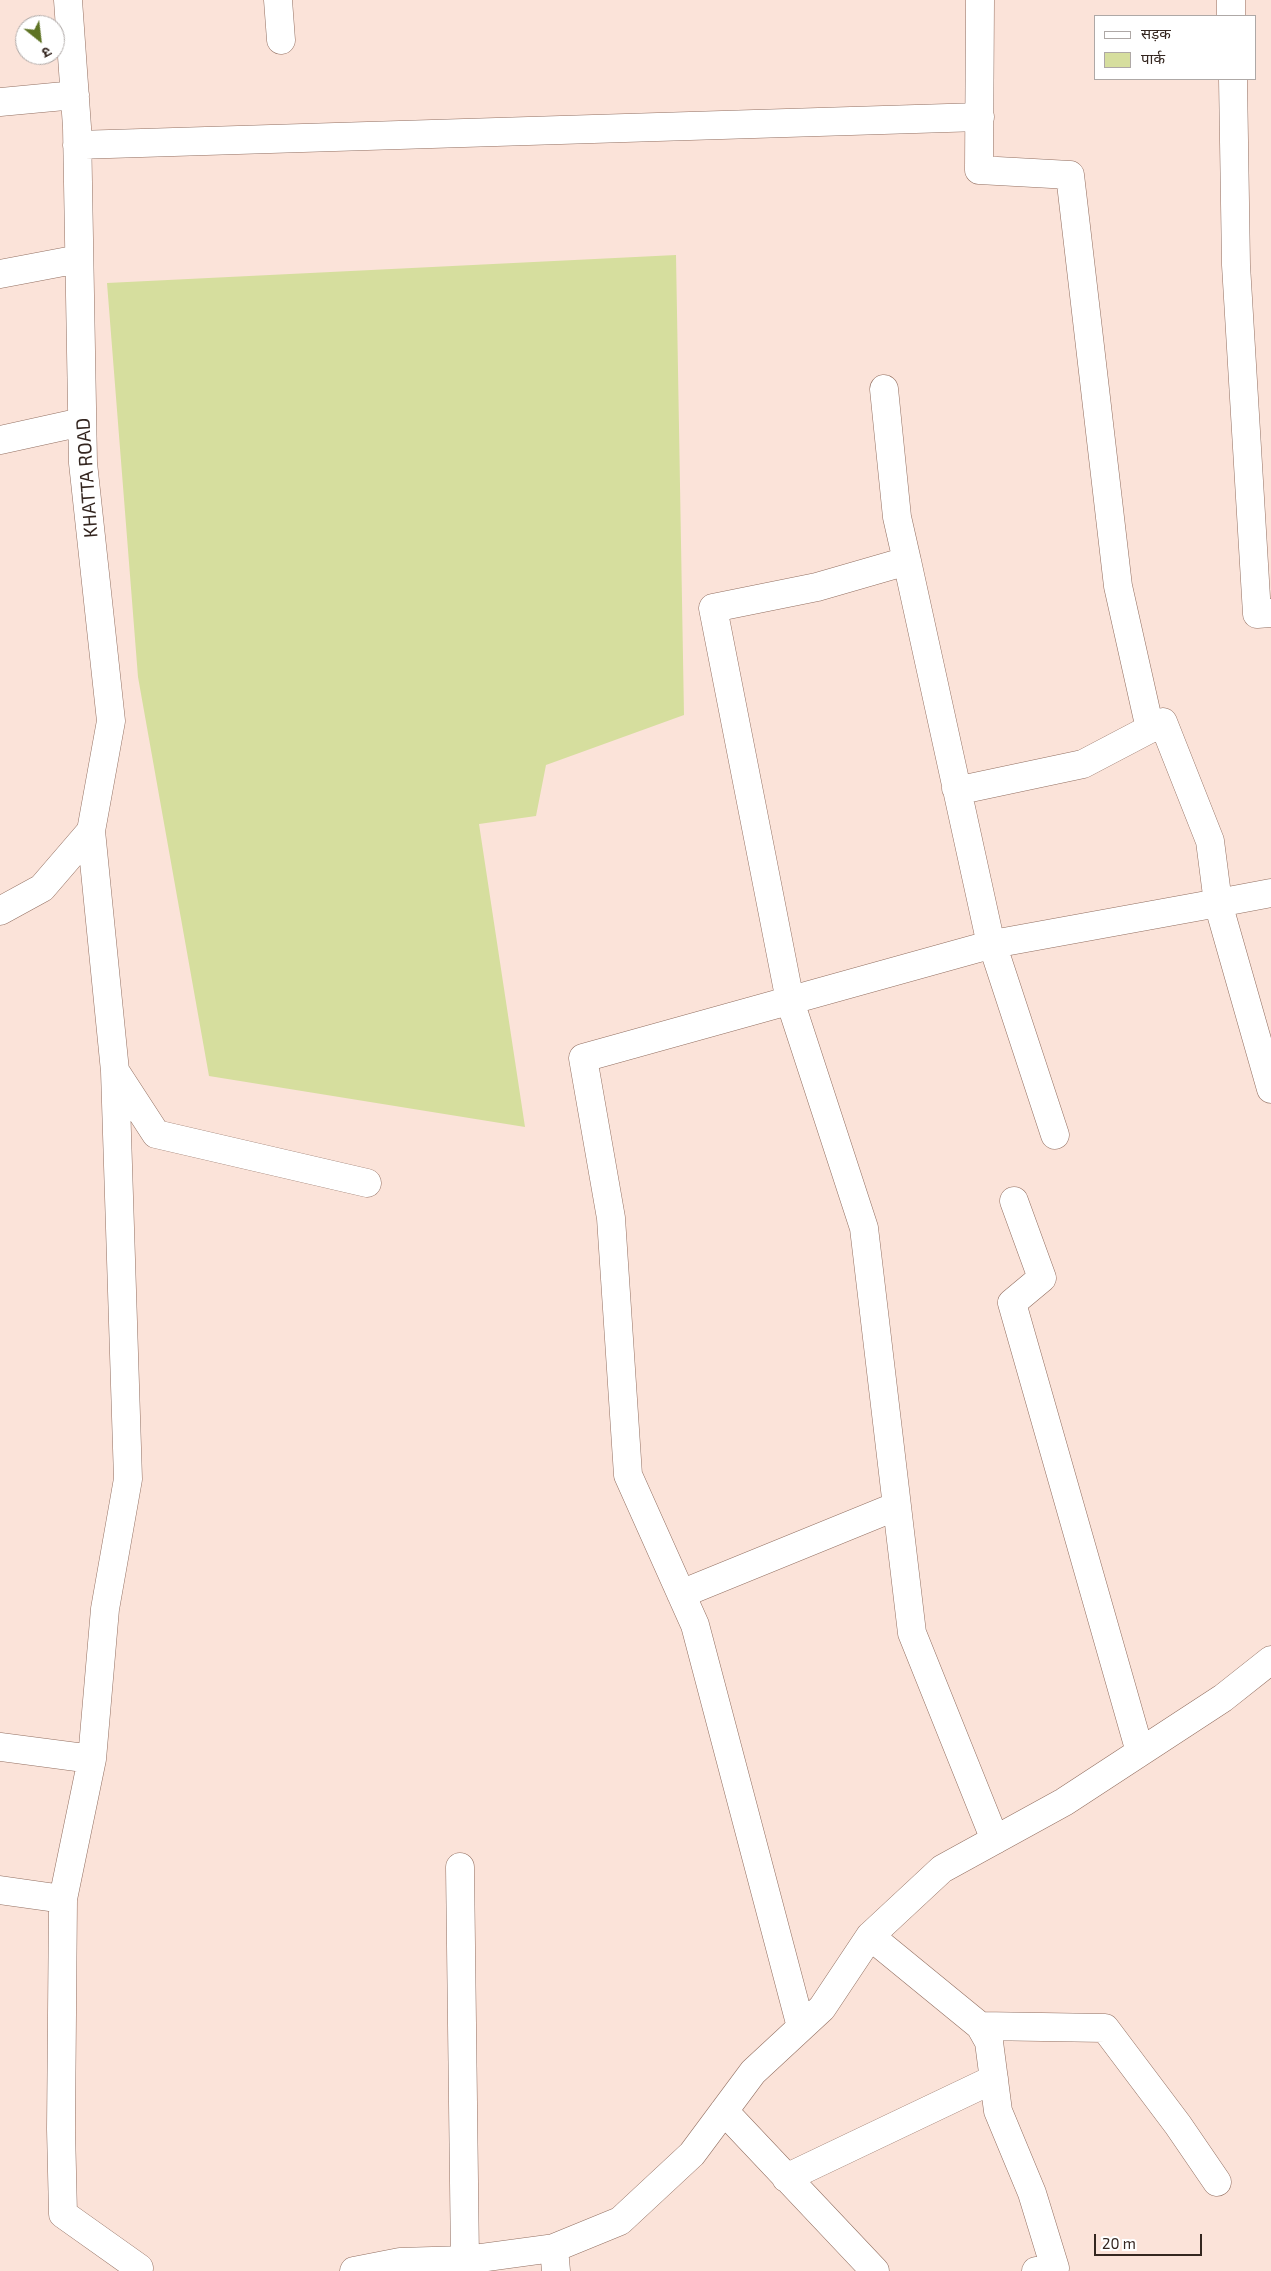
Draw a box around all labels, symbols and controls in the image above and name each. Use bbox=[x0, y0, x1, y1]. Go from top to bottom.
north arrow bbox=[15, 15, 65, 65]
legend bbox=[1094, 15, 1256, 80]
text: सड़क bbox=[1141, 24, 1171, 42]
text: उ bbox=[39, 43, 55, 62]
text: पार्क bbox=[1141, 49, 1165, 67]
street label: KHATTA ROAD bbox=[71, 417, 103, 539]
scale bar bbox=[1096, 2224, 1204, 2256]
text: 20 m bbox=[1102, 2234, 1136, 2252]

